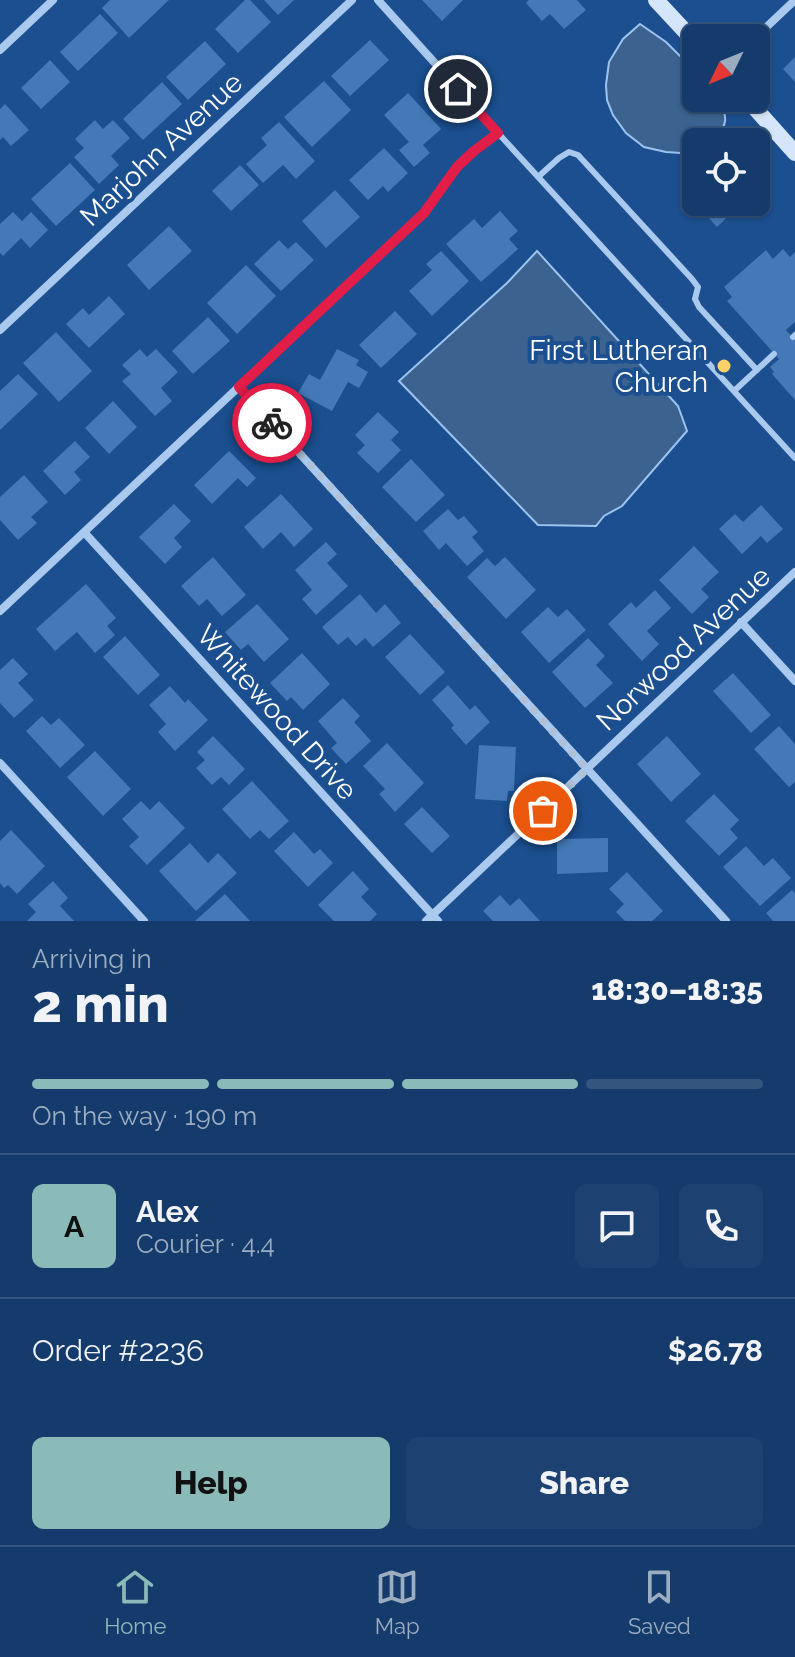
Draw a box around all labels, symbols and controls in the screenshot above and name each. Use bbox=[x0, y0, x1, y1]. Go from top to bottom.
north arrow bbox=[682, 24, 770, 112]
map controls bbox=[682, 24, 770, 216]
pin bbox=[424, 55, 492, 123]
street label: Marjohn Avenue bbox=[73, 66, 249, 233]
icon: home bbox=[436, 67, 480, 111]
button: locate bbox=[682, 128, 770, 216]
place label: First Lutheran Church bbox=[529, 334, 708, 399]
marker: First Lutheran Church bbox=[715, 357, 733, 375]
courier bbox=[232, 383, 312, 463]
icon: bike bbox=[250, 401, 294, 445]
street label: Norwood Avenue bbox=[590, 559, 777, 737]
street label: Whitewood Drive bbox=[189, 618, 364, 807]
pin bbox=[509, 777, 577, 845]
icon: bag bbox=[521, 789, 565, 833]
text: Arriving in bbox=[32, 944, 152, 974]
text: 18:30–18:35 bbox=[591, 972, 763, 1007]
text: 2 min bbox=[32, 973, 169, 1034]
text: On the way · 190 m bbox=[32, 1101, 257, 1131]
button: chat bbox=[575, 1184, 659, 1268]
button: phone bbox=[679, 1184, 763, 1268]
text: Alex bbox=[136, 1194, 199, 1229]
text: A bbox=[64, 1209, 84, 1244]
text: Courier · 4.4 bbox=[136, 1229, 275, 1259]
text: Order #2236 bbox=[32, 1333, 204, 1368]
text: $26.78 bbox=[668, 1333, 763, 1368]
button: Help bbox=[32, 1437, 390, 1529]
button: Share bbox=[406, 1437, 763, 1529]
tab: Home bbox=[104, 1565, 166, 1639]
tab: Map bbox=[375, 1565, 420, 1639]
tab: Saved bbox=[628, 1565, 691, 1639]

